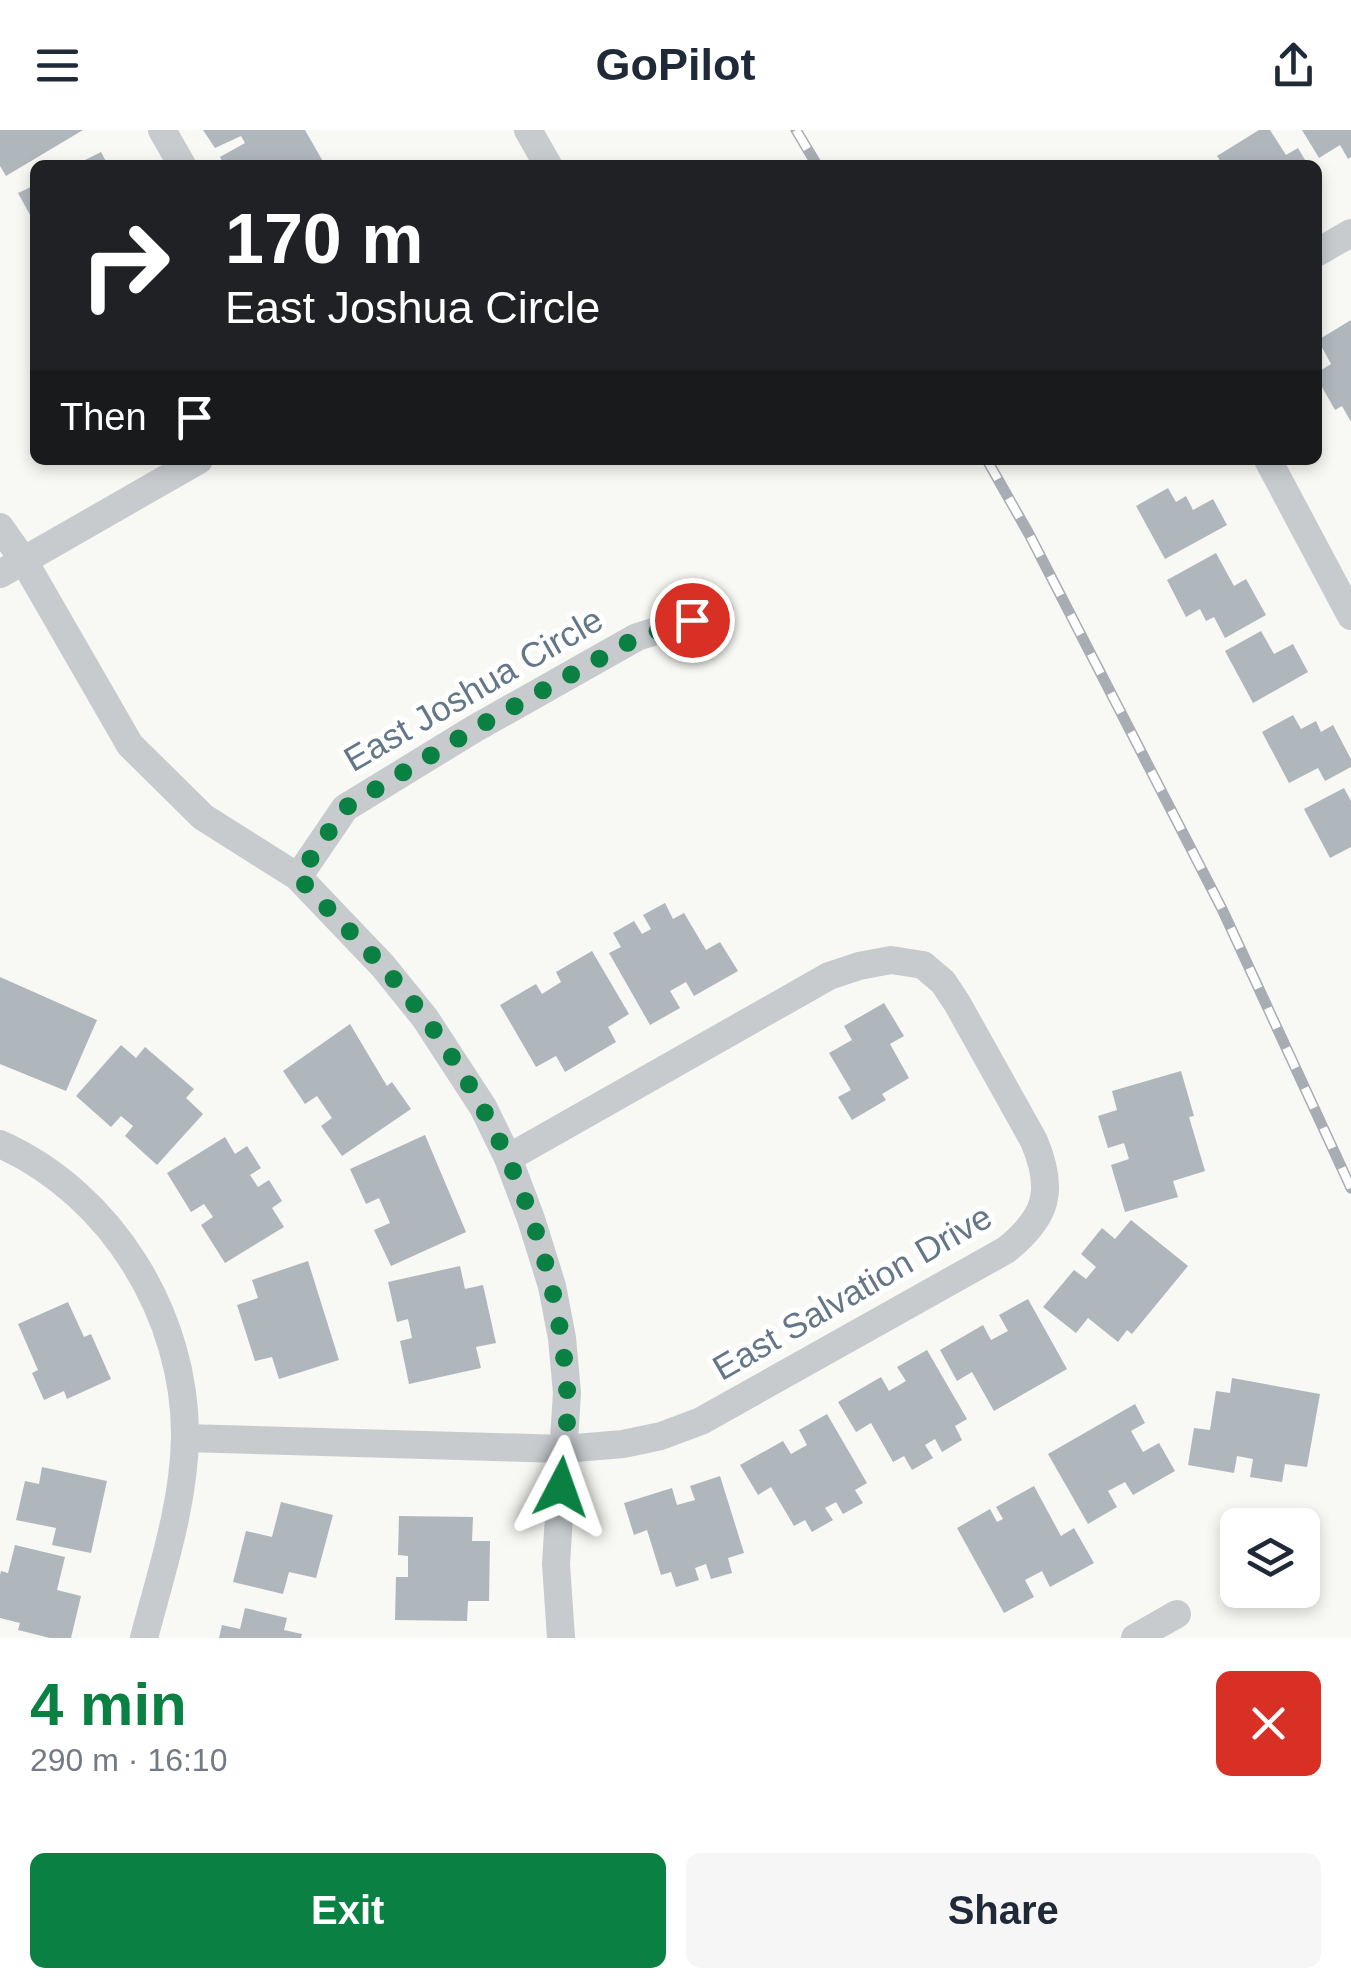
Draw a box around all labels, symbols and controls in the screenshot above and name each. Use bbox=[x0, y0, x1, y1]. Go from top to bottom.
icon: menu bbox=[30, 38, 85, 93]
icon: share bbox=[1266, 38, 1321, 93]
text: GoPilot bbox=[596, 39, 755, 90]
icon: right bbox=[60, 200, 190, 330]
text: 170 m bbox=[225, 200, 423, 278]
text: East Joshua Circle bbox=[225, 282, 600, 333]
icon: arrive bbox=[167, 390, 222, 445]
text: Then bbox=[60, 396, 147, 438]
pin bbox=[650, 578, 735, 663]
icon: arrive bbox=[665, 593, 720, 648]
street label: East Joshua Circle bbox=[337, 599, 609, 779]
street label: East Salvation Drive bbox=[706, 1196, 998, 1388]
position arrow bbox=[509, 1435, 613, 1539]
map controls bbox=[1220, 1508, 1320, 1608]
button: layers bbox=[1220, 1508, 1320, 1608]
text: 4 min bbox=[30, 1671, 187, 1738]
button: close bbox=[1216, 1671, 1321, 1776]
text: 290 m · 16:10 bbox=[30, 1742, 227, 1778]
button: Exit bbox=[30, 1853, 666, 1968]
button: Share bbox=[686, 1853, 1321, 1968]

